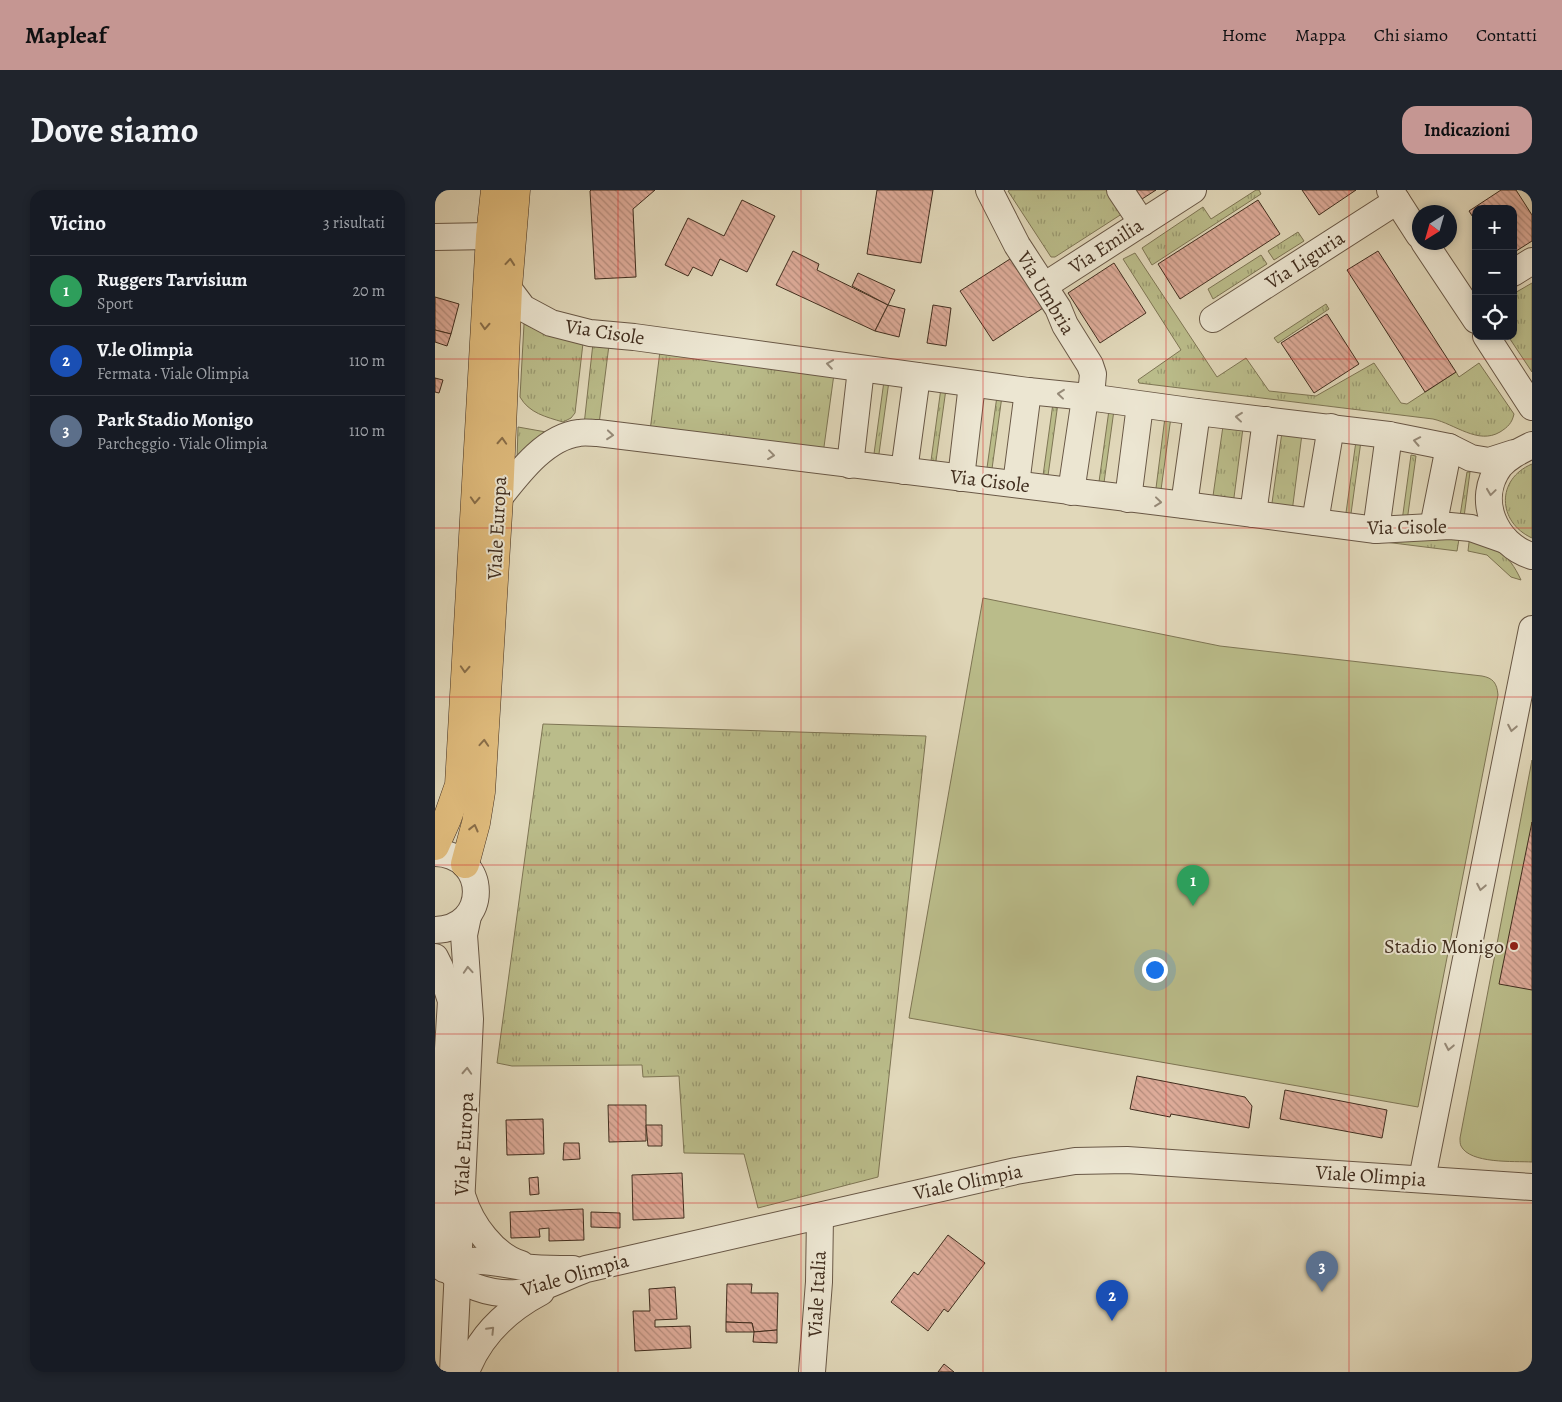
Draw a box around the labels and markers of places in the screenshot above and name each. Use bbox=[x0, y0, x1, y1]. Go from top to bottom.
pin: 1 bbox=[1177, 865, 1209, 906]
place label: Stadio Monigo bbox=[1384, 933, 1504, 960]
marker: Stadio Monigo bbox=[1508, 940, 1520, 952]
pin: 3 bbox=[1306, 1251, 1338, 1292]
pin: 2 bbox=[1096, 1280, 1128, 1321]

